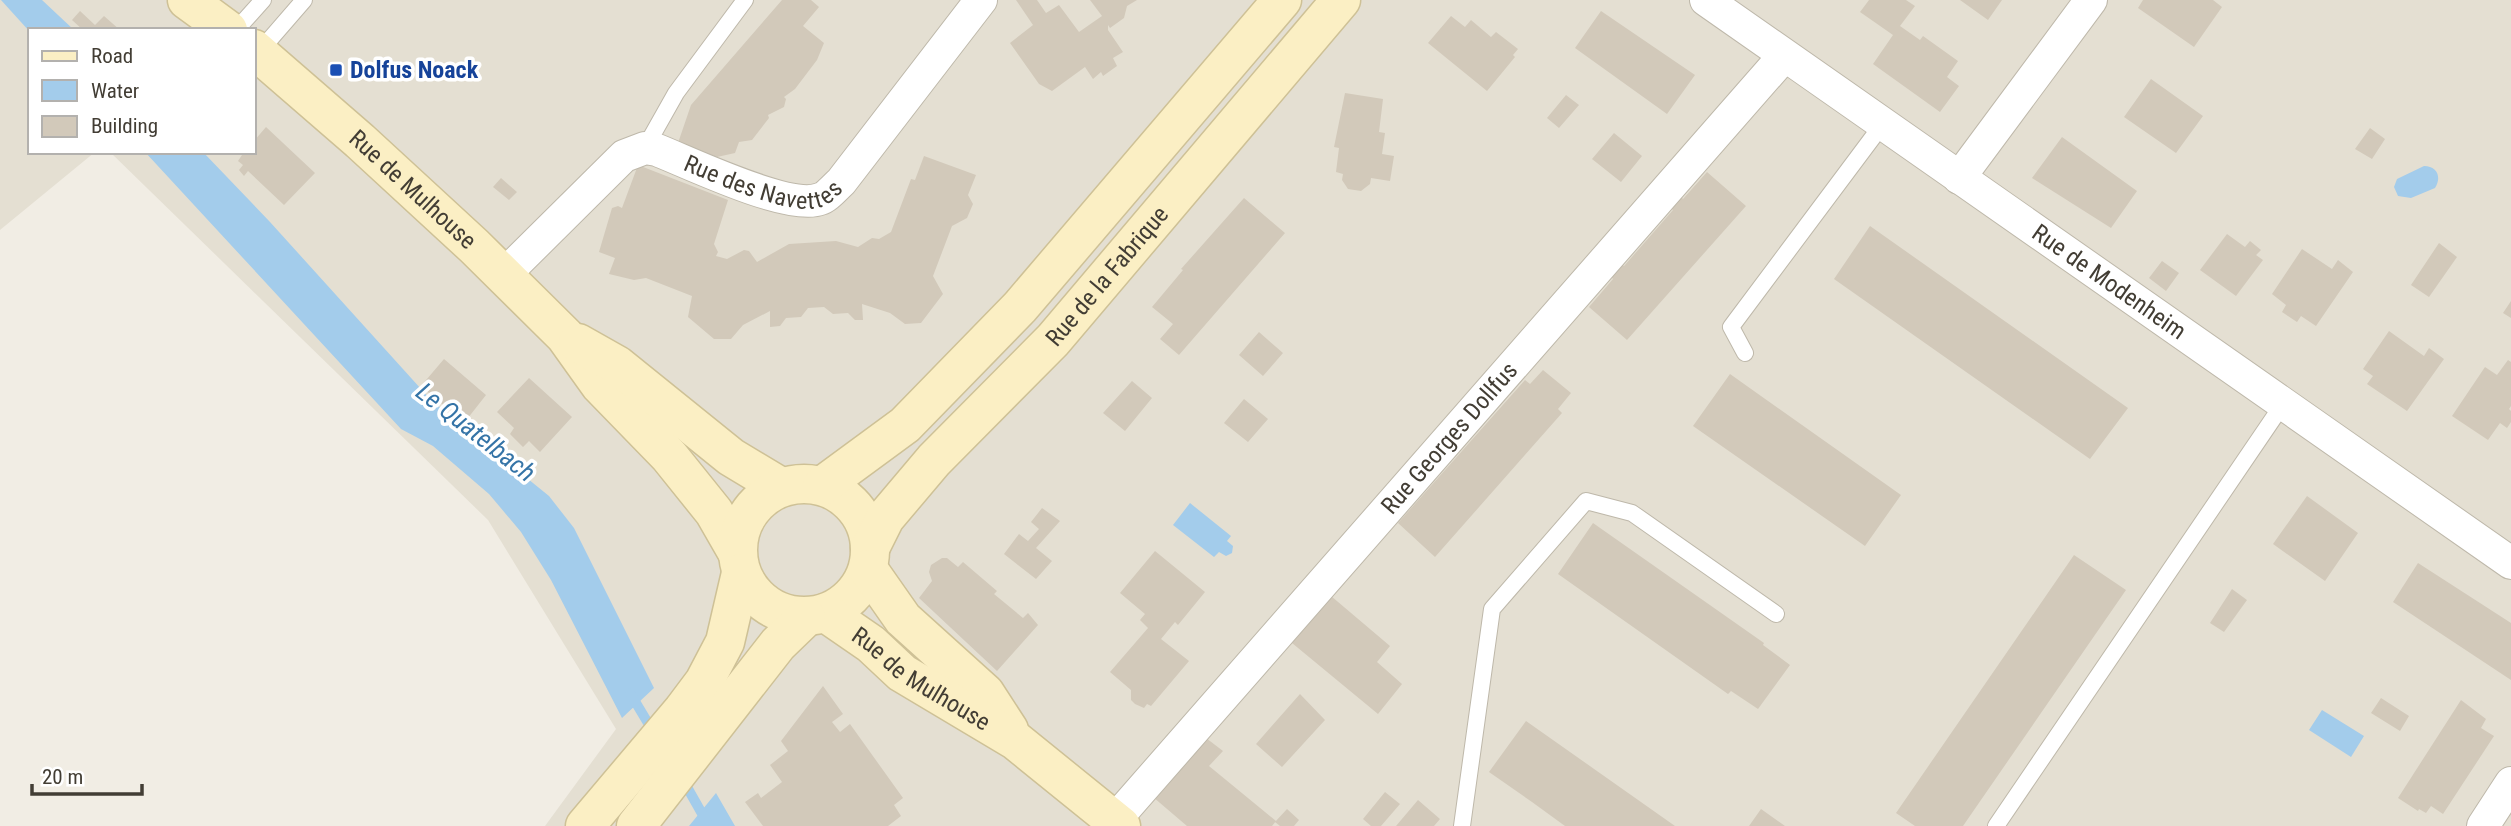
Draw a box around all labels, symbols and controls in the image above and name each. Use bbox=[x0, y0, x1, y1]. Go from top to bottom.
legend bbox=[28, 28, 256, 154]
text: Road bbox=[91, 44, 133, 68]
place label: Dolfus Noack bbox=[350, 56, 479, 84]
marker: Dolfus Noack bbox=[328, 62, 344, 78]
text: Water bbox=[91, 79, 139, 103]
text: Building bbox=[91, 114, 158, 138]
street label: Rue de Mulhouse bbox=[344, 124, 482, 255]
street label: Rue des Navettes bbox=[680, 149, 848, 215]
street label: Rue de la Fabrique bbox=[1040, 201, 1174, 352]
street label: Rue de Modenheim bbox=[2027, 219, 2191, 345]
street label: Rue Georges Dollfus bbox=[1376, 357, 1523, 520]
water label: Le Quatelbach bbox=[411, 376, 541, 488]
street label: Rue de Mulhouse bbox=[847, 621, 995, 736]
scale bar bbox=[32, 752, 142, 796]
text: 20 m bbox=[42, 765, 83, 789]

